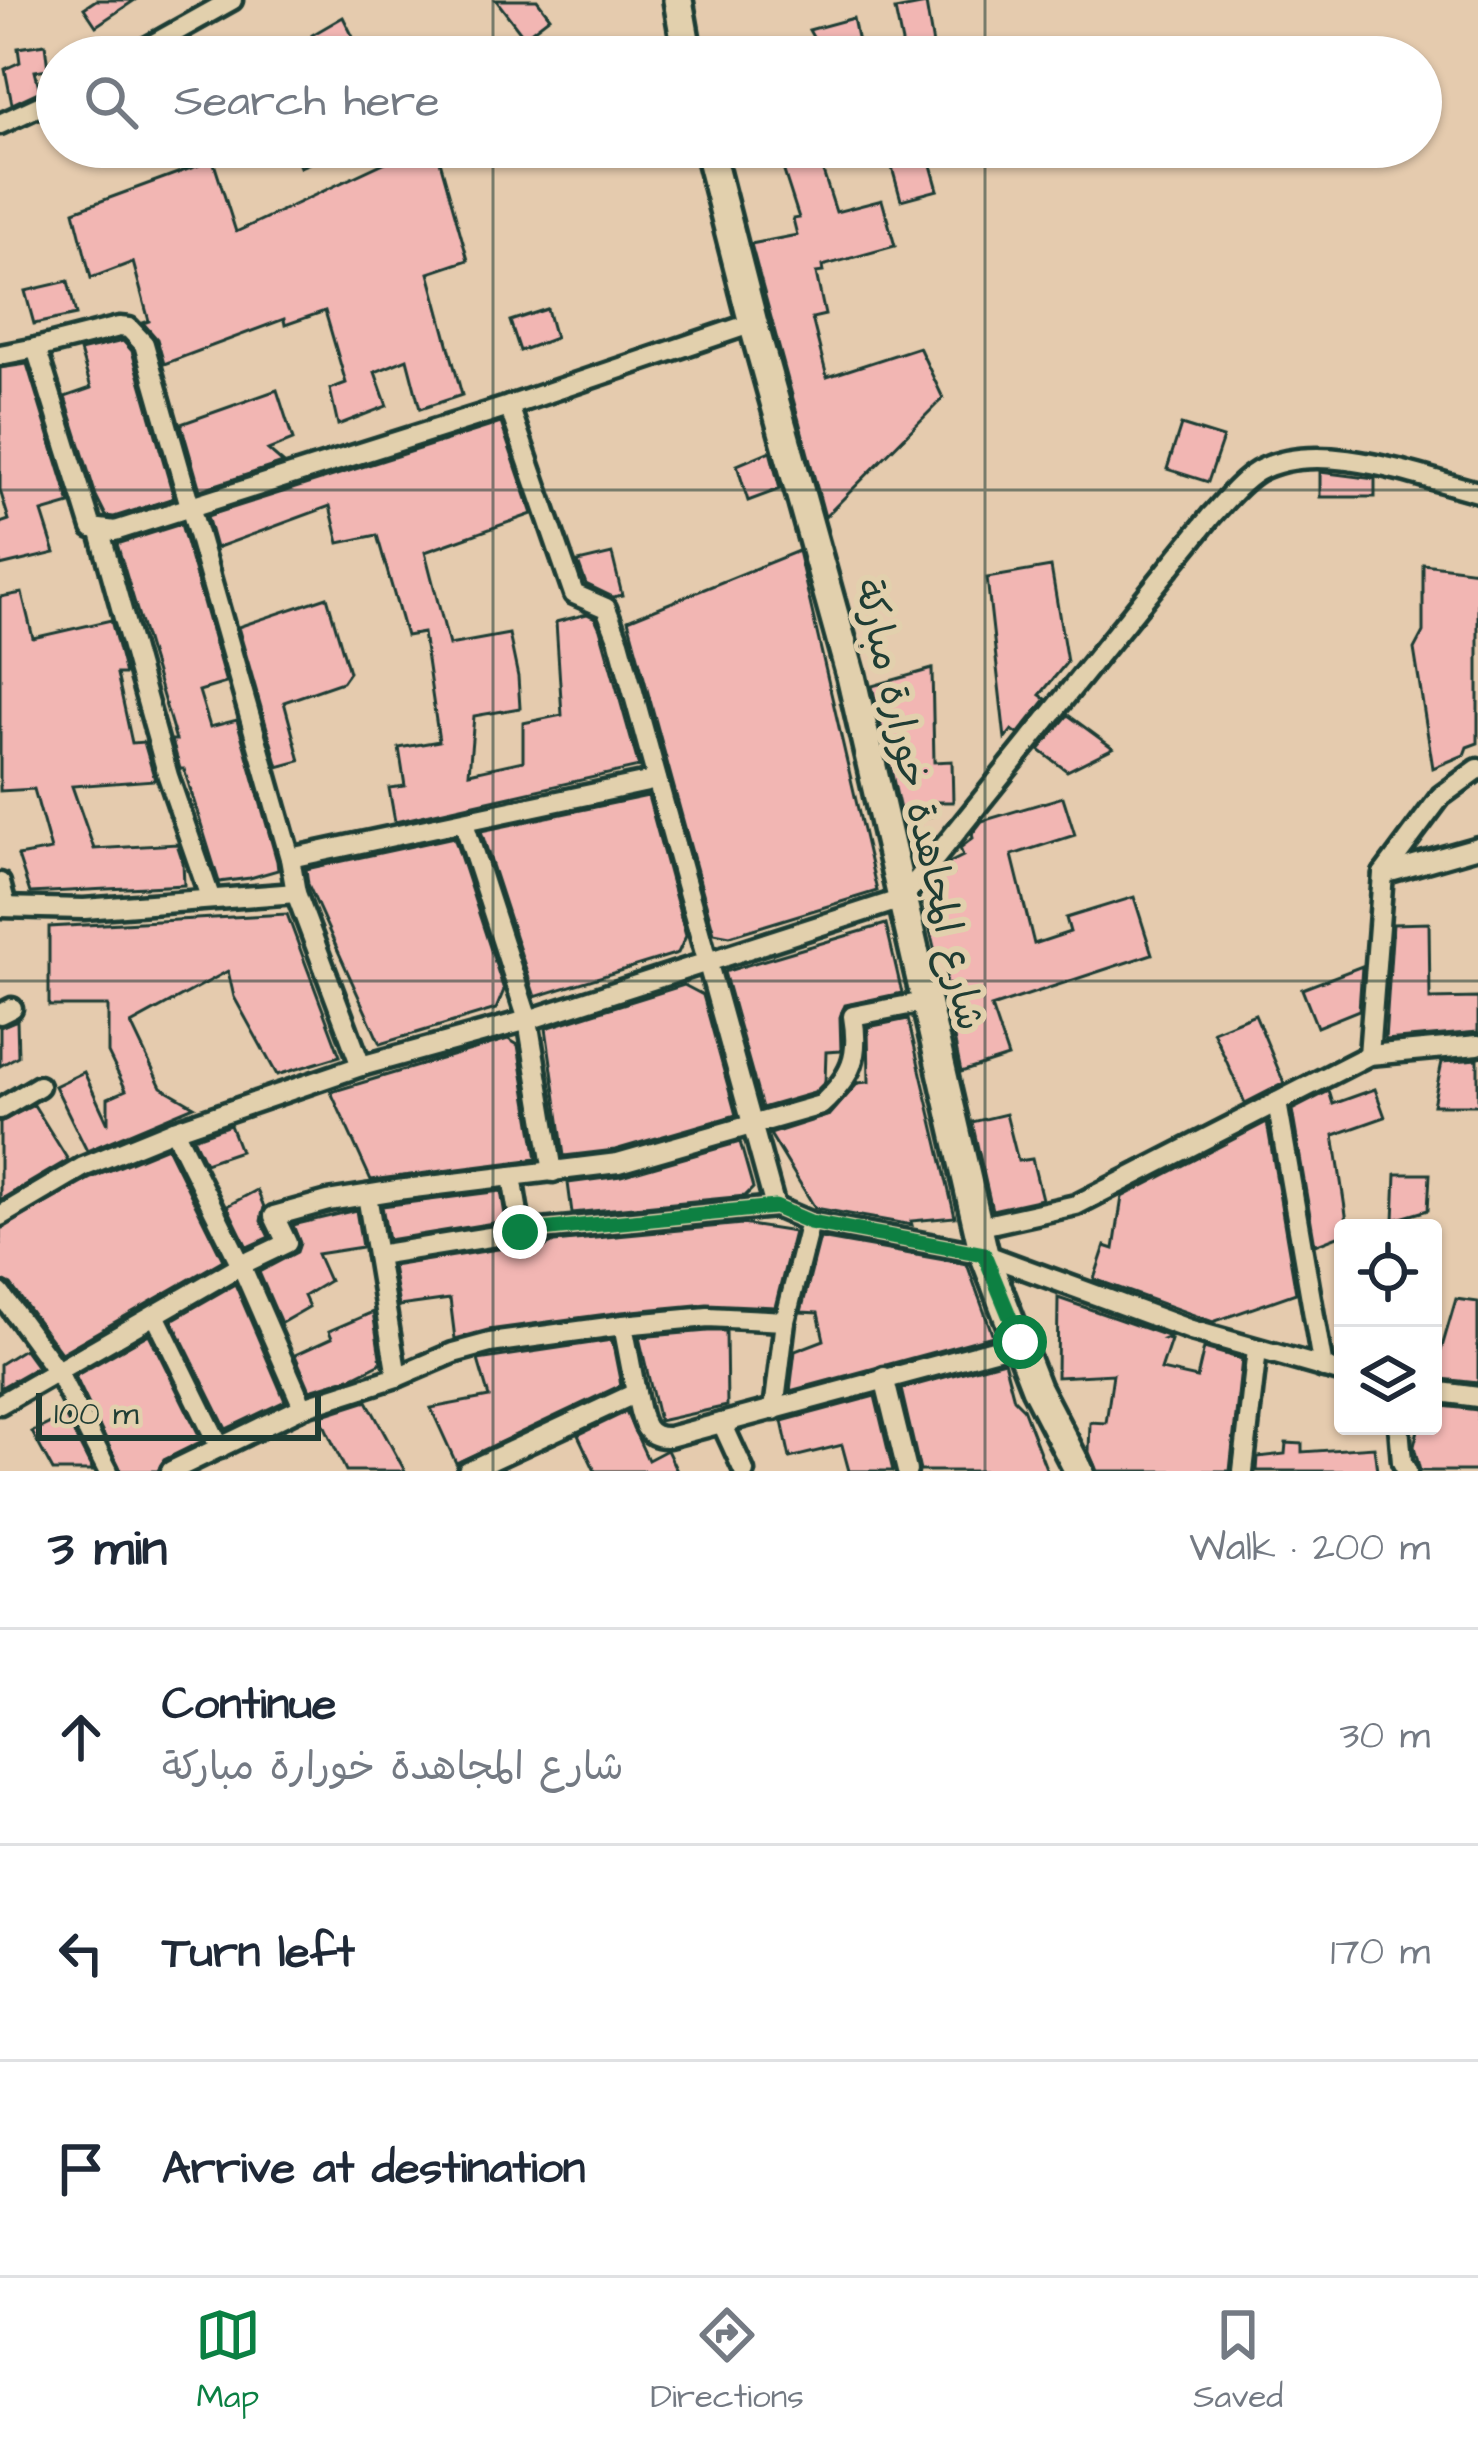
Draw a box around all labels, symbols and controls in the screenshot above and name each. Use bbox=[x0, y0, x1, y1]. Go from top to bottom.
search box bbox=[36, 36, 1442, 168]
icon: search bbox=[78, 69, 144, 135]
text: Search here bbox=[174, 71, 440, 133]
street label: شارع المجاهدة خورارة مباركة bbox=[840, 574, 996, 1036]
route end bbox=[493, 1205, 547, 1259]
map controls bbox=[1334, 1219, 1442, 1435]
button: locate bbox=[1334, 1219, 1442, 1327]
route start bbox=[993, 1315, 1047, 1369]
button: layers bbox=[1334, 1327, 1442, 1435]
scale bar bbox=[36, 1387, 321, 1440]
text: 100 m bbox=[54, 1391, 139, 1437]
text: 3 min bbox=[48, 1514, 167, 1585]
text: Walk · 200 m bbox=[1189, 1522, 1430, 1576]
text: Continue bbox=[162, 1674, 336, 1736]
icon: ahead bbox=[48, 1704, 114, 1770]
text: 30 m bbox=[1340, 1710, 1430, 1764]
text: شارع المجاهدة خورارة مباركة bbox=[162, 1741, 624, 1795]
icon: left bbox=[48, 1920, 114, 1986]
text: Turn left bbox=[162, 1922, 355, 1984]
text: 170 m bbox=[1330, 1926, 1430, 1980]
icon: arrive bbox=[48, 2136, 114, 2202]
text: Arrive at destination bbox=[162, 2138, 585, 2200]
tab: Map bbox=[195, 2302, 261, 2420]
tab: Directions bbox=[650, 2302, 804, 2420]
tab: Saved bbox=[1193, 2302, 1283, 2420]

